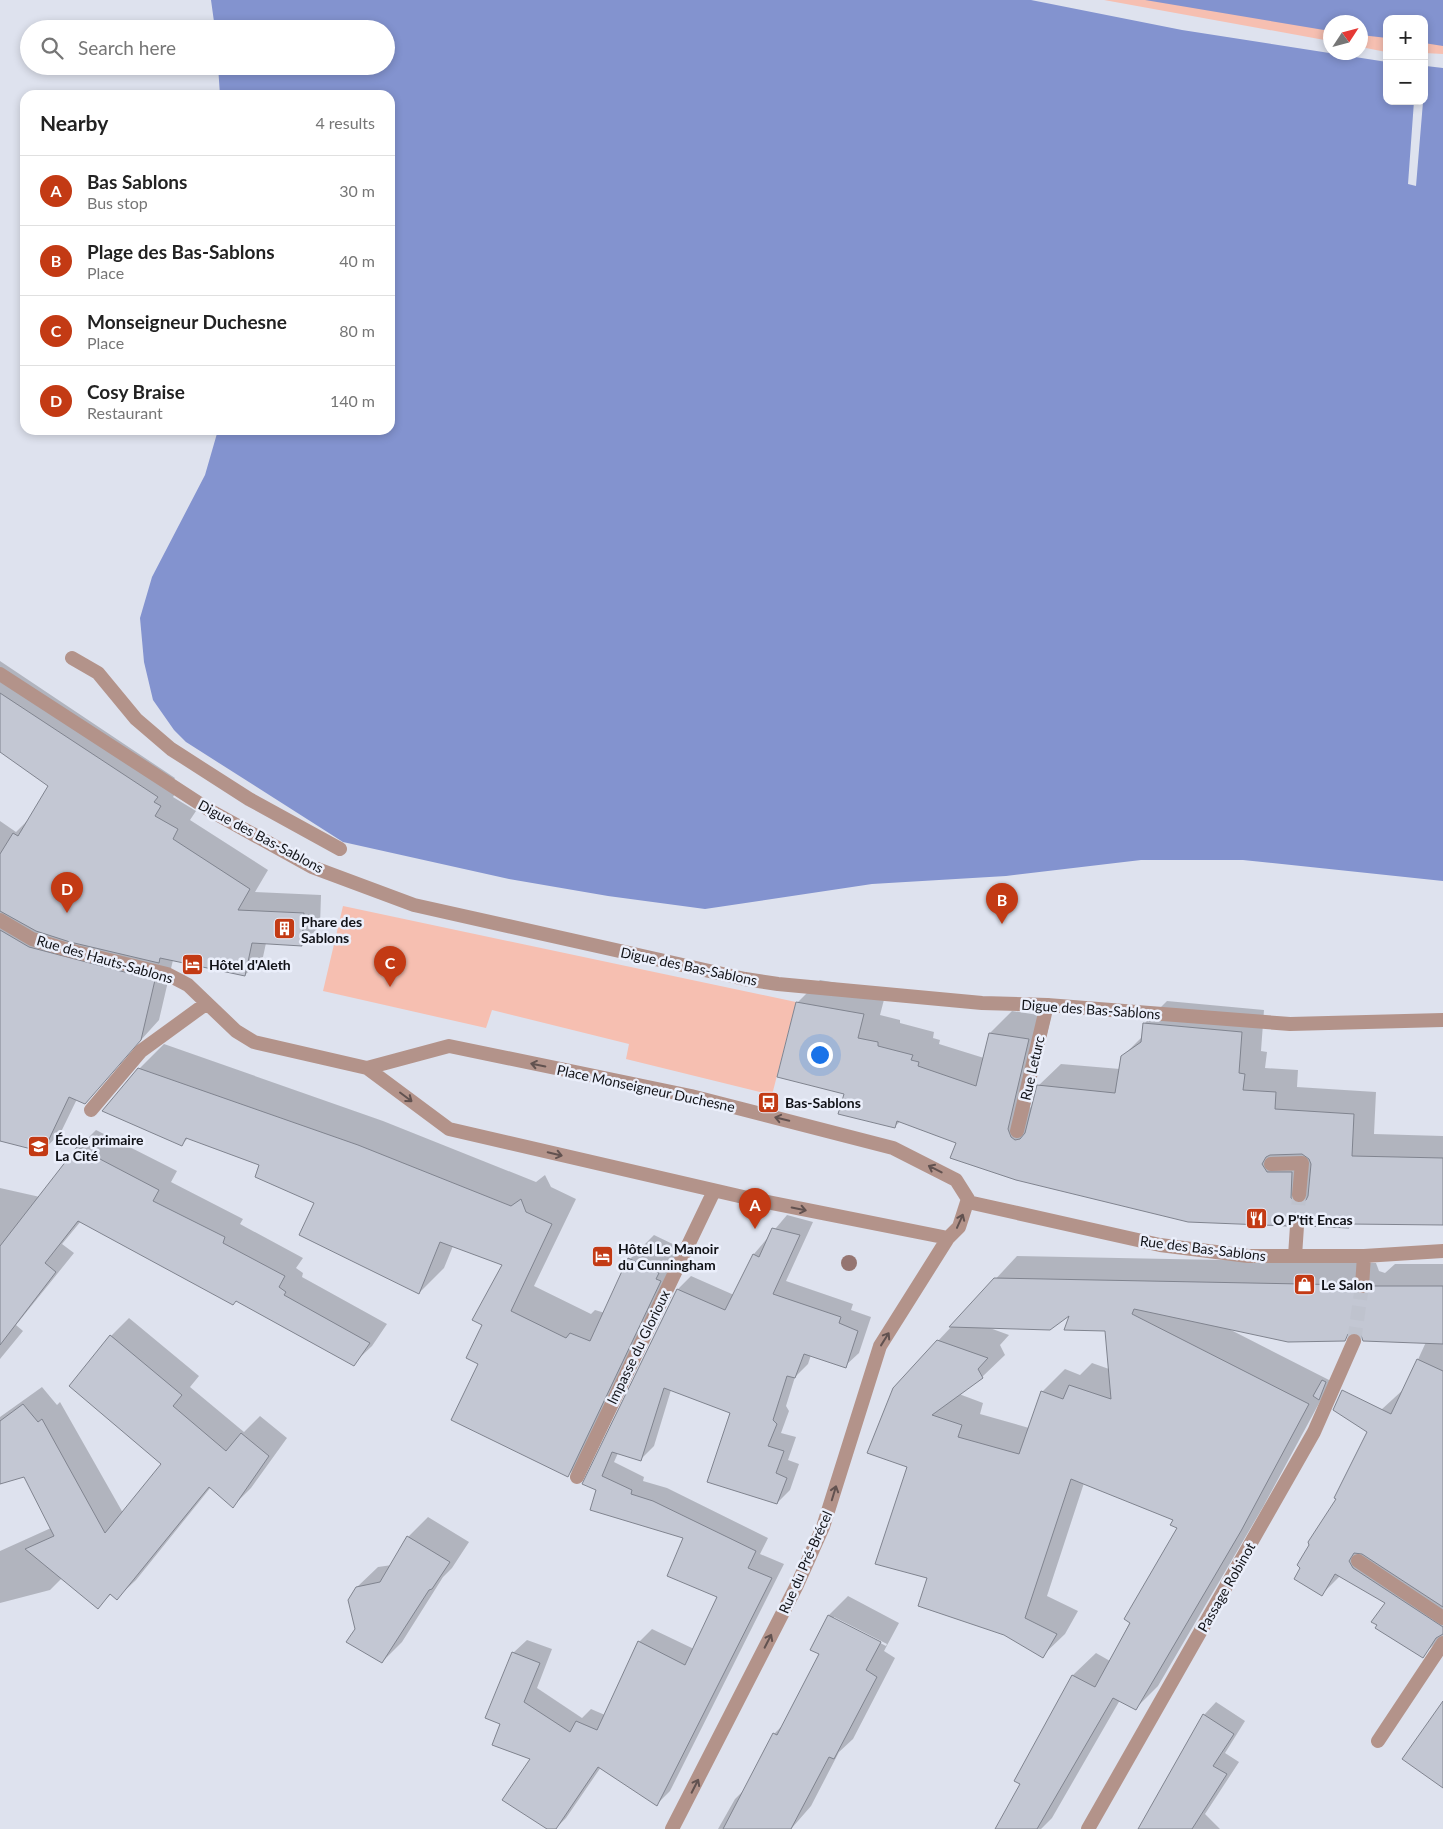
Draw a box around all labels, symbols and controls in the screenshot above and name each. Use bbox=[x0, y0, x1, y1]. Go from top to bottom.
north arrow bbox=[1323, 15, 1368, 60]
map controls bbox=[1383, 15, 1428, 105]
button: + bbox=[1383, 15, 1428, 60]
search box bbox=[20, 20, 395, 75]
icon: search bbox=[38, 34, 66, 62]
text: Search here bbox=[78, 36, 176, 59]
button: − bbox=[1383, 60, 1428, 105]
text: Nearby bbox=[40, 110, 108, 135]
text: 4 results bbox=[315, 113, 375, 132]
text: Bas Sablons bbox=[87, 170, 187, 193]
text: A bbox=[50, 181, 62, 200]
text: 30 m bbox=[339, 181, 375, 200]
text: Bus stop bbox=[87, 193, 148, 212]
text: Plage des Bas-Sablons bbox=[87, 240, 274, 263]
text: B bbox=[51, 251, 61, 270]
text: 40 m bbox=[339, 251, 375, 270]
text: Place bbox=[87, 263, 124, 282]
text: Monseigneur Duchesne bbox=[87, 310, 287, 333]
text: C bbox=[51, 321, 61, 340]
text: 80 m bbox=[339, 321, 375, 340]
text: Place bbox=[87, 333, 124, 352]
text: Cosy Braise bbox=[87, 380, 185, 403]
text: D bbox=[50, 391, 62, 410]
text: 140 m bbox=[330, 391, 375, 410]
text: Restaurant bbox=[87, 403, 163, 422]
street label: Digue des Bas-Sablons bbox=[195, 796, 327, 876]
pin: D bbox=[51, 872, 83, 913]
pin: B bbox=[986, 883, 1018, 924]
place label: Phare des Sablons bbox=[301, 913, 362, 946]
building icon: Phare des Sablons bbox=[273, 917, 297, 941]
street label: Rue des Hauts-Sablons bbox=[35, 931, 175, 987]
street label: Digue des Bas-Sablons bbox=[619, 943, 759, 989]
pin: C bbox=[374, 946, 406, 987]
hotel icon: Hôtel d'Aleth bbox=[181, 952, 205, 976]
place label: Hôtel d'Aleth bbox=[209, 956, 291, 973]
street label: Digue des Bas-Sablons bbox=[1021, 996, 1161, 1022]
street label: Rue Leturc bbox=[1016, 1034, 1048, 1102]
your location bbox=[807, 1042, 833, 1068]
one-way arrow bbox=[530, 1059, 546, 1069]
street label: Place Monseigneur Duchesne bbox=[555, 1061, 737, 1115]
bus stop icon: Bas-Sablons bbox=[757, 1090, 781, 1114]
one-way arrow bbox=[399, 1092, 413, 1102]
place label: Bas-Sablons bbox=[785, 1094, 861, 1111]
one-way arrow bbox=[774, 1114, 790, 1124]
place label: École primaire La Cité bbox=[55, 1131, 144, 1164]
school or university icon: École primaire La Cité bbox=[27, 1135, 51, 1159]
one-way arrow bbox=[546, 1150, 562, 1159]
one-way arrow bbox=[928, 1164, 943, 1174]
pin: A bbox=[739, 1188, 771, 1229]
one-way arrow bbox=[790, 1205, 806, 1214]
restaurant icon: O P'tit Encas bbox=[1245, 1207, 1269, 1231]
place label: O P'tit Encas bbox=[1273, 1211, 1353, 1228]
one-way arrow bbox=[956, 1214, 966, 1229]
street label: Rue des Bas-Sablons bbox=[1139, 1232, 1267, 1264]
place label: Hôtel Le Manoir du Cunningham bbox=[618, 1240, 719, 1273]
hotel icon: Hôtel Le Manoir du Cunningham bbox=[590, 1244, 614, 1268]
shop icon: Le Salon bbox=[1293, 1272, 1317, 1296]
place label: Le Salon bbox=[1321, 1276, 1373, 1293]
street label: Impasse du Glorioux bbox=[603, 1287, 673, 1407]
one-way arrow bbox=[880, 1332, 890, 1346]
one-way arrow bbox=[830, 1485, 839, 1501]
street label: Rue du Pré-Brécel bbox=[775, 1508, 835, 1616]
street label: Passage Robinot bbox=[1194, 1539, 1258, 1635]
one-way arrow bbox=[764, 1634, 773, 1649]
one-way arrow bbox=[690, 1779, 700, 1794]

